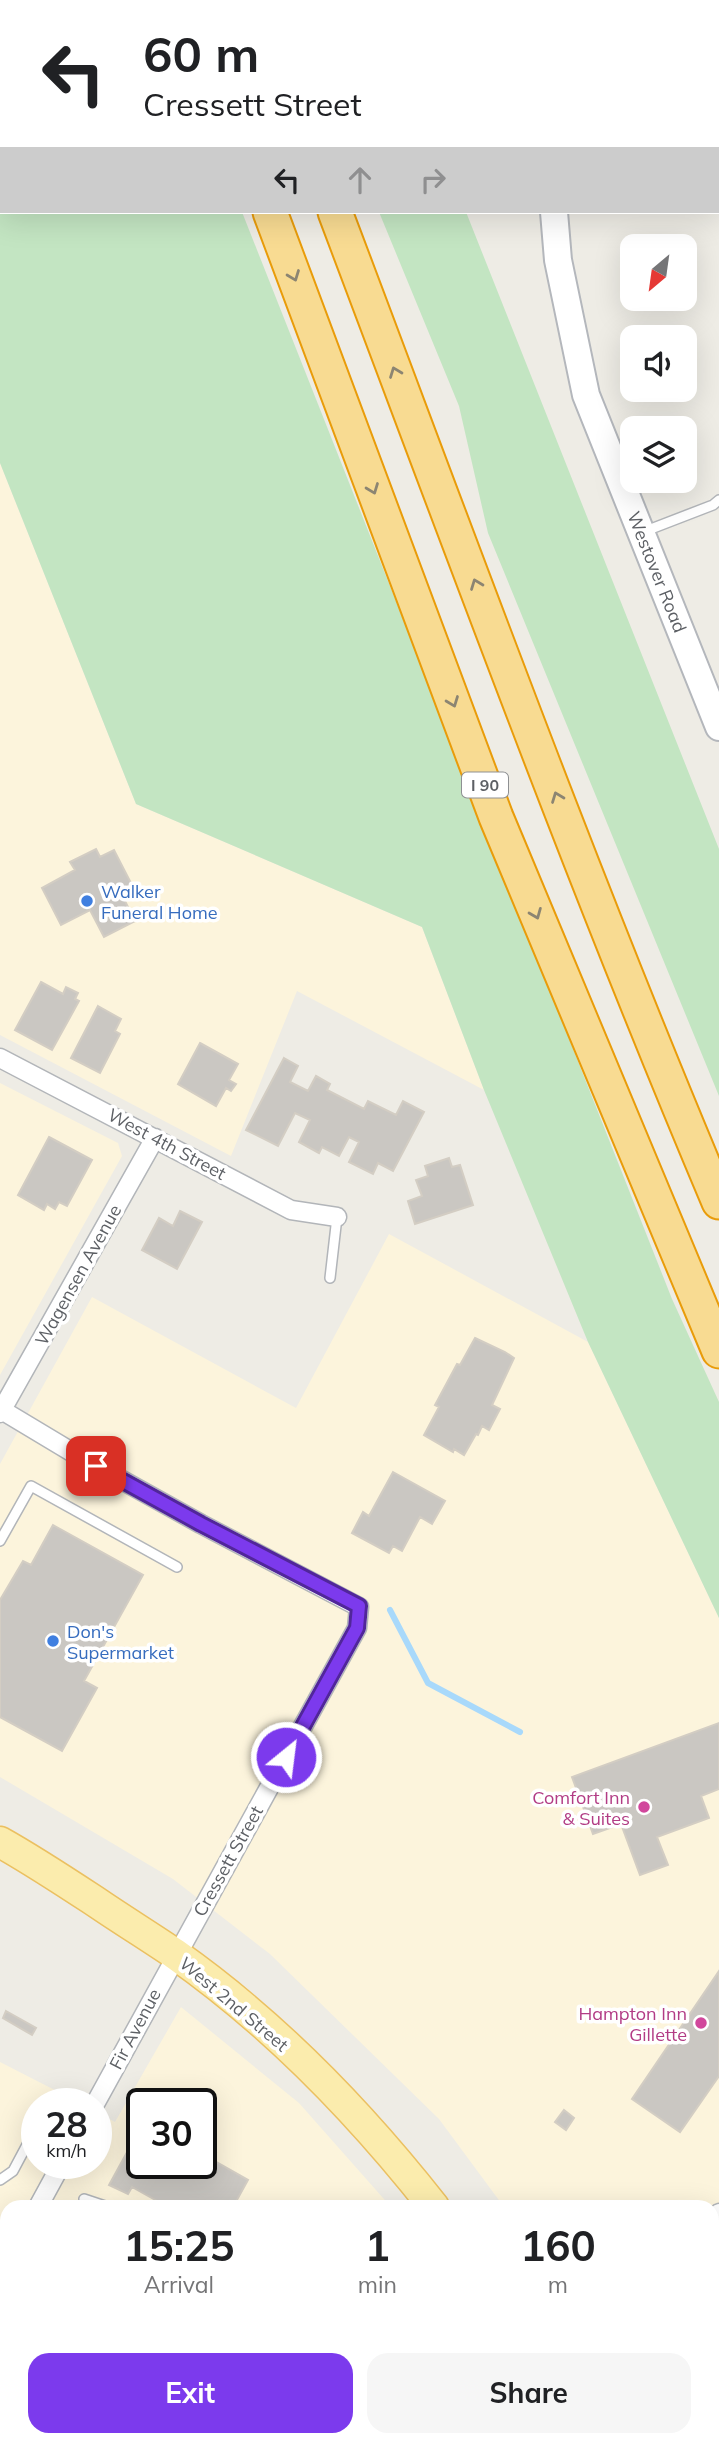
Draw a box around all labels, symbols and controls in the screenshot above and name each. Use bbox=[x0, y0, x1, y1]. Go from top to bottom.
text: 60 m bbox=[143, 23, 259, 84]
icon: left bbox=[28, 28, 119, 119]
text: Cressett Street bbox=[143, 84, 362, 124]
icon: left bbox=[268, 161, 306, 199]
icon: ahead bbox=[341, 161, 379, 199]
icon: right bbox=[414, 161, 452, 199]
north arrow bbox=[620, 234, 696, 312]
map controls bbox=[620, 234, 697, 493]
one-way arrow bbox=[285, 269, 299, 281]
button: sound bbox=[620, 325, 697, 402]
one-way arrow bbox=[390, 366, 404, 378]
button: layers bbox=[620, 416, 697, 493]
one-way arrow bbox=[365, 482, 379, 494]
street label: Westover Road bbox=[622, 508, 692, 636]
one-way arrow bbox=[470, 579, 484, 591]
one-way arrow bbox=[445, 695, 459, 707]
road number: I 90 bbox=[462, 772, 508, 798]
one-way arrow bbox=[551, 792, 565, 804]
place label: Walker Funeral Home bbox=[101, 880, 218, 924]
marker: Walker Funeral Home bbox=[79, 893, 95, 909]
one-way arrow bbox=[528, 906, 542, 919]
street label: West 4th Street bbox=[104, 1103, 230, 1185]
street label: Wagensen Avenue bbox=[30, 1200, 126, 1350]
pin bbox=[66, 1436, 126, 1496]
icon: arrive bbox=[77, 1447, 115, 1485]
place label: Don's Supermarket bbox=[67, 1620, 174, 1664]
marker: Don's Supermarket bbox=[45, 1633, 61, 1649]
position arrow bbox=[249, 1720, 323, 1794]
place label: Comfort Inn & Suites bbox=[532, 1786, 630, 1830]
marker: Comfort Inn & Suites bbox=[636, 1799, 652, 1815]
street label: Cressett Street bbox=[188, 1802, 268, 1920]
street label: West 2nd Street bbox=[175, 1952, 293, 2056]
street label: Fir Avenue bbox=[104, 1985, 166, 2073]
place label: Hampton Inn Gillette bbox=[578, 2002, 687, 2046]
marker: Hampton Inn Gillette bbox=[693, 2015, 709, 2031]
speed limit sign: 30 bbox=[126, 2088, 217, 2179]
text: 28 bbox=[45, 2102, 88, 2146]
text: km/h bbox=[46, 2139, 87, 2162]
text: 15:25 bbox=[123, 2219, 234, 2272]
text: 1 bbox=[365, 2219, 390, 2272]
text: 160 bbox=[520, 2219, 596, 2272]
text: Arrival bbox=[144, 2270, 214, 2299]
text: min bbox=[358, 2270, 397, 2299]
text: m bbox=[548, 2270, 568, 2299]
button: Exit bbox=[28, 2353, 353, 2433]
button: Share bbox=[367, 2353, 691, 2433]

